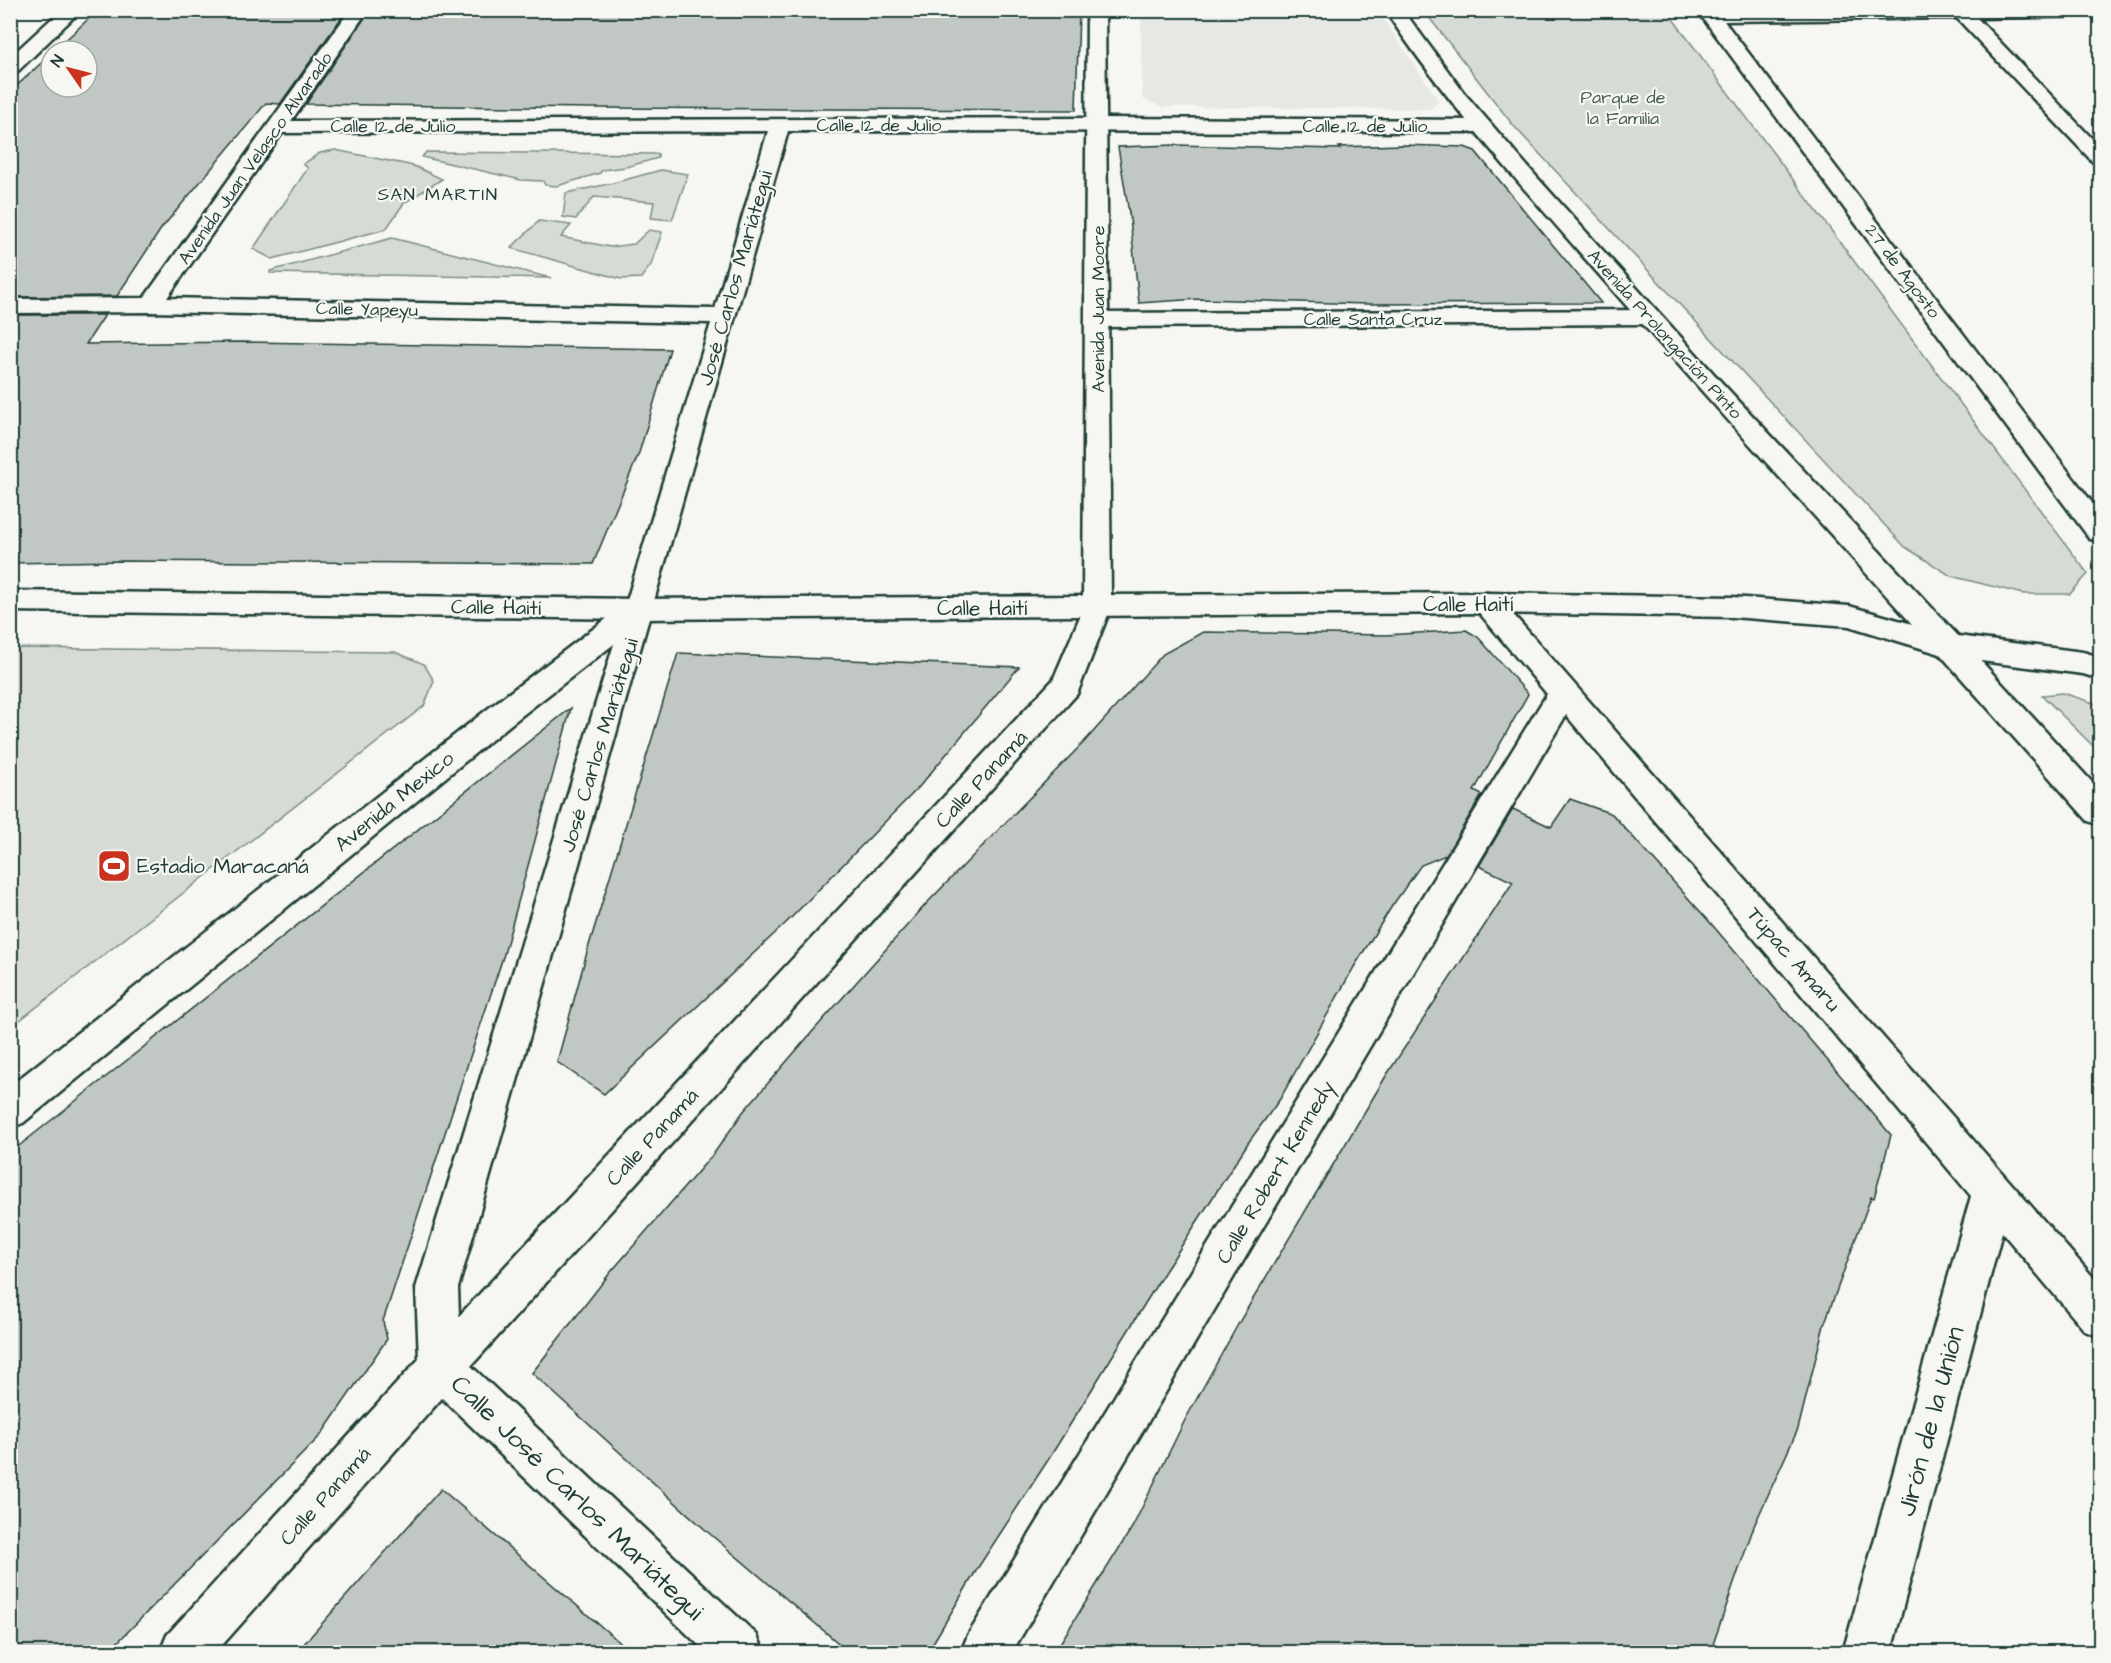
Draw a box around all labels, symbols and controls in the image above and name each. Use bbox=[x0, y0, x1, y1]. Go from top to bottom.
north arrow bbox=[39, 39, 99, 99]
street label: Avenida Juan Velasco Alvarado bbox=[172, 47, 339, 270]
text: N bbox=[46, 51, 69, 71]
park label: Parque de la Familia bbox=[1581, 85, 1666, 131]
street label: Calle 12 de Julio bbox=[817, 113, 941, 138]
street label: Calle 12 de Julio bbox=[331, 114, 455, 139]
street label: Calle 12 de Julio bbox=[1303, 114, 1427, 139]
street label: José Carlos Mariátegui bbox=[691, 167, 782, 390]
district label: SAN MARTIN bbox=[377, 182, 499, 207]
street label: 27 de Agosto bbox=[1858, 219, 1946, 324]
street label: Avenida Juan Moore bbox=[1086, 225, 1111, 392]
street label: Avenida Prolongación Pinto bbox=[1581, 244, 1748, 425]
street label: Calle Yapeyu bbox=[316, 296, 418, 324]
street label: Calle Santa Cruz bbox=[1304, 307, 1442, 332]
street label: Calle Haití bbox=[1423, 590, 1514, 619]
street label: Calle Haití bbox=[451, 592, 542, 623]
street label: Calle Haití bbox=[937, 594, 1028, 623]
street label: José Carlos Mariátegui bbox=[553, 635, 648, 856]
street label: Calle Panamá bbox=[928, 724, 1035, 835]
street label: Avenida Mexico bbox=[328, 744, 460, 859]
sports icon: Estadio Maracaná bbox=[96, 848, 132, 884]
place label: Estadio Maracaná bbox=[137, 852, 309, 881]
street label: Túpac Amaru bbox=[1739, 901, 1848, 1019]
street label: Calle Robert Kennedy bbox=[1209, 1075, 1344, 1270]
street label: Calle Panamá bbox=[599, 1082, 706, 1193]
street label: Jirón de la Unión bbox=[1888, 1323, 1974, 1520]
street label: Calle José Carlos Mariátegui bbox=[441, 1367, 712, 1630]
street label: Calle Panamá bbox=[273, 1440, 378, 1552]

